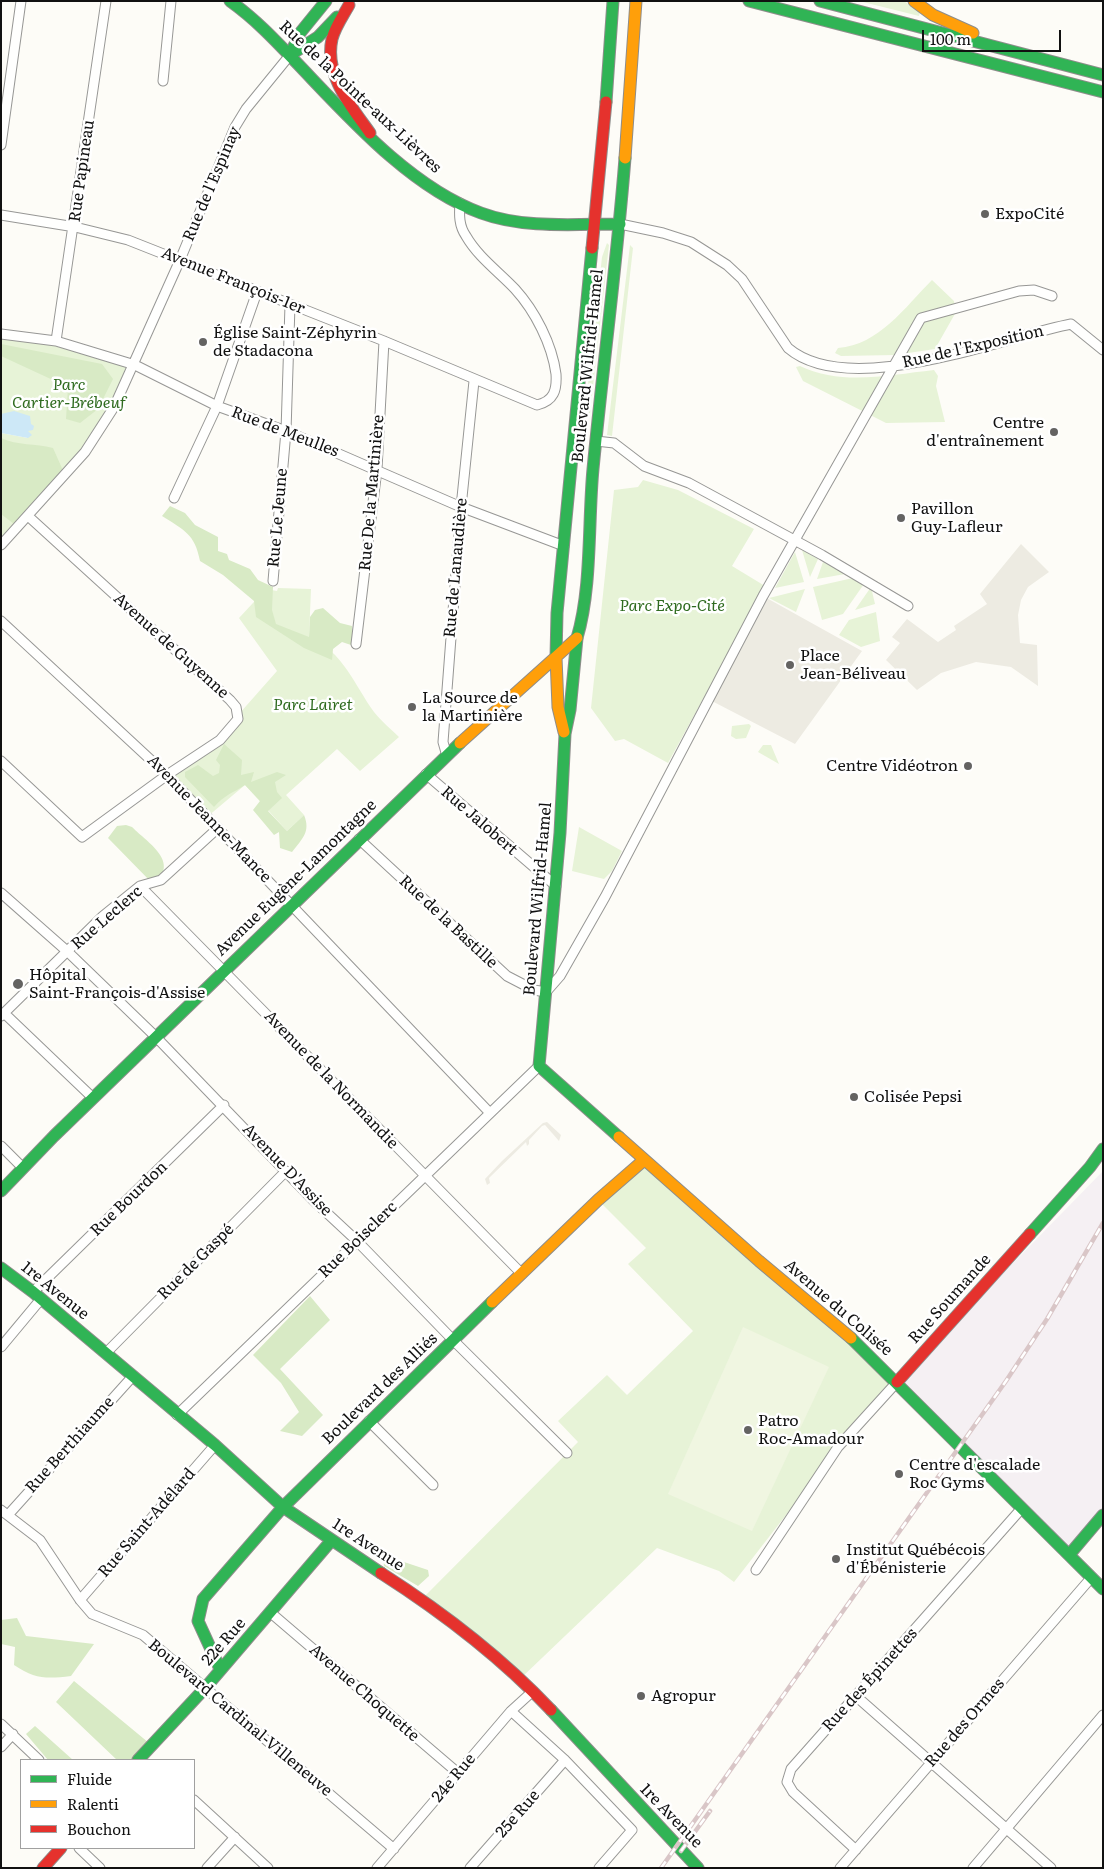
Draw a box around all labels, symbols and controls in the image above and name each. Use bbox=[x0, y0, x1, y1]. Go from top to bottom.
street label: Rue de la Pointe-aux-Lièvres bbox=[275, 17, 445, 177]
scale bar bbox=[924, 20, 1063, 52]
text: 100 m bbox=[930, 27, 971, 50]
street label: Rue Papineau bbox=[65, 119, 99, 223]
street label: Rue de l'Espinay bbox=[179, 124, 245, 244]
place label: ExpoCité bbox=[995, 204, 1064, 224]
marker: ExpoCité bbox=[979, 208, 991, 220]
street label: Avenue François-1er bbox=[158, 243, 308, 319]
street label: Boulevard Wilfrid-Hamel bbox=[568, 268, 608, 464]
street label: Rue de l'Exposition bbox=[900, 321, 1046, 373]
place label: Église Saint-Zéphyrin de Stadacona bbox=[213, 323, 377, 361]
marker: Église Saint-Zéphyrin de Stadacona bbox=[197, 336, 209, 348]
park label: Parc Cartier-Brébeuf bbox=[12, 375, 126, 413]
street label: Rue de Meulles bbox=[229, 403, 341, 461]
place label: Centre d'entraînement bbox=[926, 413, 1044, 451]
street label: Rue De la Martinière bbox=[356, 414, 388, 572]
marker: Centre d'entraînement bbox=[1048, 426, 1060, 438]
street label: Rue Le Jeune bbox=[264, 468, 292, 568]
street label: Rue de Lanaudière bbox=[440, 497, 472, 639]
place label: Pavillon Guy-Lafleur bbox=[911, 499, 1002, 537]
marker: Pavillon Guy-Lafleur bbox=[895, 512, 907, 524]
street label: Avenue de Guyenne bbox=[109, 589, 233, 703]
park label: Parc Expo-Cité bbox=[619, 596, 725, 616]
place label: Place Jean-Béliveau bbox=[800, 646, 906, 684]
marker: Place Jean-Béliveau bbox=[784, 659, 796, 671]
place label: La Source de la Martinière bbox=[422, 688, 523, 726]
park label: Parc Lairet bbox=[273, 695, 353, 715]
marker: La Source de la Martinière bbox=[406, 701, 418, 713]
street label: Avenue Jeanne-Mance bbox=[143, 751, 275, 887]
place label: Centre Vidéotron bbox=[826, 756, 958, 776]
marker: Centre Vidéotron bbox=[962, 760, 974, 772]
street label: Rue Jalobert bbox=[437, 782, 521, 860]
street label: Avenue Eugène-Lamontagne bbox=[211, 796, 381, 960]
street label: Boulevard Wilfrid-Hamel bbox=[520, 801, 556, 997]
street label: Rue de la Bastille bbox=[395, 871, 501, 973]
street label: Rue Leclerc bbox=[68, 882, 146, 954]
place label: Hôpital Saint-François-d'Assise bbox=[29, 965, 205, 1003]
marker: Hôpital Saint-François-d'Assise bbox=[11, 977, 25, 991]
street label: Avenue de la Normandie bbox=[260, 1007, 402, 1153]
place label: Colisée Pepsi bbox=[864, 1087, 962, 1107]
marker: Colisée Pepsi bbox=[848, 1091, 860, 1103]
street label: Avenue D'Assise bbox=[238, 1120, 336, 1220]
street label: Rue Bourdon bbox=[87, 1158, 171, 1240]
street label: Rue Boisclerc bbox=[315, 1198, 401, 1282]
street label: Rue de Gaspé bbox=[154, 1220, 238, 1304]
street label: Rue Soumande bbox=[905, 1250, 995, 1348]
street label: Avenue du Colisée bbox=[780, 1256, 896, 1360]
street label: 1re Avenue bbox=[17, 1258, 93, 1324]
street label: Boulevard des Alliés bbox=[318, 1329, 442, 1449]
street label: Rue Berthiaume bbox=[22, 1393, 118, 1497]
place label: Patro Roc-Amadour bbox=[758, 1411, 864, 1449]
marker: Patro Roc-Amadour bbox=[742, 1424, 754, 1436]
place label: Centre d'escalade Roc Gyms bbox=[909, 1455, 1040, 1493]
street label: Rue Saint-Adélard bbox=[94, 1465, 200, 1581]
marker: Centre d'escalade Roc Gyms bbox=[893, 1468, 905, 1480]
street label: 1re Avenue bbox=[329, 1515, 407, 1575]
place label: Institut Québécois d'Ébénisterie bbox=[846, 1540, 985, 1578]
marker: Institut Québécois d'Ébénisterie bbox=[830, 1553, 842, 1565]
street label: 22e Rue bbox=[198, 1614, 250, 1670]
street label: Rue des Épinettes bbox=[818, 1624, 922, 1736]
street label: Boulevard Cardinal-Villeneuve bbox=[144, 1635, 336, 1801]
street label: Avenue Choquette bbox=[305, 1640, 423, 1746]
street label: Rue des Ormes bbox=[921, 1675, 1009, 1771]
place label: Agropur bbox=[651, 1686, 716, 1706]
marker: Agropur bbox=[635, 1690, 647, 1702]
street label: 24e Rue bbox=[428, 1750, 480, 1806]
legend bbox=[20, 1759, 195, 1849]
text: Fluide bbox=[67, 1767, 112, 1790]
street label: 1re Avenue bbox=[636, 1780, 706, 1852]
street label: 25e Rue bbox=[492, 1786, 544, 1842]
text: Ralenti bbox=[67, 1792, 119, 1815]
text: Bouchon bbox=[67, 1817, 131, 1840]

